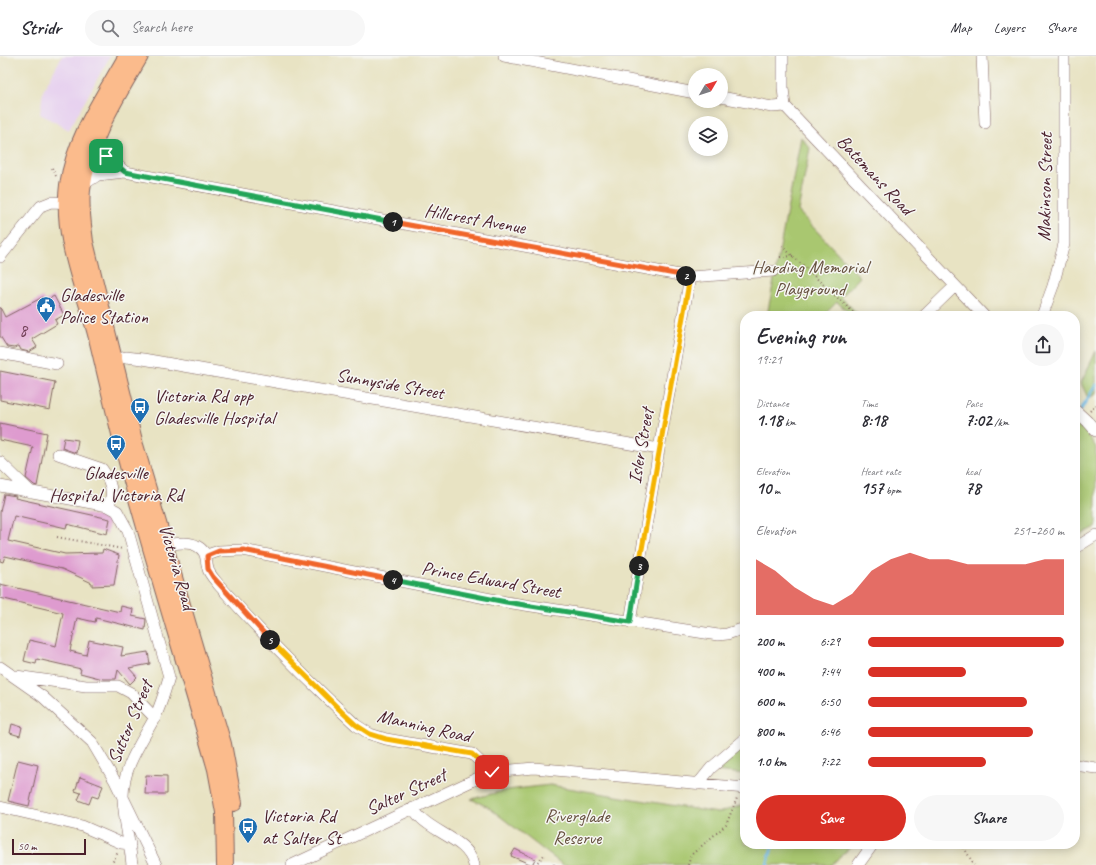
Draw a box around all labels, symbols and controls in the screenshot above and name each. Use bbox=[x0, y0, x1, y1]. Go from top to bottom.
search box bbox=[85, 10, 365, 46]
text: Stridr bbox=[20, 16, 61, 40]
icon: search bbox=[99, 17, 121, 39]
text: Search here bbox=[131, 18, 192, 37]
text: Map bbox=[950, 19, 972, 36]
text: Layers bbox=[994, 19, 1025, 36]
text: Share bbox=[1047, 19, 1076, 36]
north arrow bbox=[688, 68, 728, 108]
map controls bbox=[688, 68, 728, 156]
button: layers bbox=[688, 116, 728, 156]
street label: Batemans Road bbox=[832, 130, 921, 223]
street label: Makinson Street bbox=[1032, 131, 1058, 241]
pin bbox=[89, 139, 123, 173]
icon: arrive bbox=[95, 145, 117, 167]
street label: Hillcrest Avenue bbox=[423, 198, 529, 240]
pin: 1 bbox=[383, 212, 403, 232]
text: 1 bbox=[391, 215, 395, 229]
park label: Harding Memorial Playground bbox=[752, 255, 872, 301]
pin: 2 bbox=[676, 266, 696, 286]
text: 2 bbox=[684, 269, 688, 283]
place label: Gladesville Police Station bbox=[60, 283, 149, 329]
public building icon: Gladesville Police Station bbox=[35, 295, 57, 323]
house number: 8 bbox=[19, 320, 29, 341]
text: Evening run bbox=[756, 323, 846, 351]
button: share bbox=[1022, 324, 1064, 366]
text: 19:21 bbox=[756, 352, 782, 368]
street label: Sunnyside Street bbox=[334, 363, 447, 406]
place label: Victoria Rd opp Gladesville Hospital bbox=[154, 384, 278, 430]
bus stop icon: Victoria Rd opp Gladesville Hospital bbox=[129, 396, 151, 424]
text: Distance bbox=[756, 396, 789, 410]
text: Time bbox=[861, 396, 878, 410]
text: Pace bbox=[965, 396, 982, 410]
street label: Isler Street bbox=[623, 404, 660, 486]
text: 1.18 bbox=[756, 410, 782, 431]
text: 8:18 bbox=[861, 410, 887, 431]
text: 7:02 bbox=[965, 410, 992, 431]
text: km bbox=[782, 415, 796, 429]
text: /km bbox=[992, 415, 1009, 429]
bus stop icon: Gladesville Hospital, Victoria Rd bbox=[105, 433, 127, 461]
place label: Gladesville Hospital, Victoria Rd bbox=[49, 461, 186, 507]
text: Elevation bbox=[756, 464, 790, 478]
text: Heart rate bbox=[861, 464, 901, 478]
text: kcal bbox=[965, 464, 980, 478]
text: 10 bbox=[756, 478, 771, 499]
text: 157 bbox=[861, 478, 883, 499]
text: 78 bbox=[965, 478, 981, 499]
text: m bbox=[771, 483, 780, 497]
text: bpm bbox=[883, 483, 901, 497]
street label: Victoria Road bbox=[153, 521, 202, 616]
text: Elevation bbox=[756, 523, 796, 539]
text: 251–260 m bbox=[1013, 523, 1064, 539]
street label: Prince Edward Street bbox=[420, 556, 564, 604]
pin: 3 bbox=[629, 556, 649, 576]
text: 3 bbox=[637, 559, 641, 573]
pin: 4 bbox=[383, 570, 403, 590]
text: 4 bbox=[391, 573, 395, 587]
pin: 5 bbox=[260, 630, 280, 650]
text: 5 bbox=[268, 633, 272, 647]
text: 200 m bbox=[756, 634, 784, 650]
text: 6:29 bbox=[820, 634, 840, 650]
text: 400 m bbox=[756, 664, 784, 680]
text: 7:44 bbox=[820, 664, 840, 680]
street label: Suttor Street bbox=[102, 674, 159, 767]
text: 600 m bbox=[756, 694, 784, 710]
text: 6:50 bbox=[820, 694, 840, 710]
street label: Manning Road bbox=[375, 704, 476, 749]
text: 800 m bbox=[756, 724, 784, 740]
text: 6:46 bbox=[820, 724, 840, 740]
text: 1.0 km bbox=[756, 754, 786, 770]
text: 7:22 bbox=[820, 754, 840, 770]
pin bbox=[475, 755, 509, 789]
icon: check bbox=[481, 761, 503, 783]
street label: Salter Street bbox=[362, 762, 452, 821]
button: Save bbox=[756, 795, 906, 841]
button: Share bbox=[914, 795, 1064, 841]
place label: Victoria Rd at Salter St bbox=[262, 804, 342, 850]
park label: Riverglade Reserve bbox=[545, 804, 611, 850]
bus stop icon: Victoria Rd at Salter St bbox=[237, 816, 259, 844]
scale bar bbox=[12, 837, 86, 856]
text: 50 m bbox=[18, 839, 37, 853]

